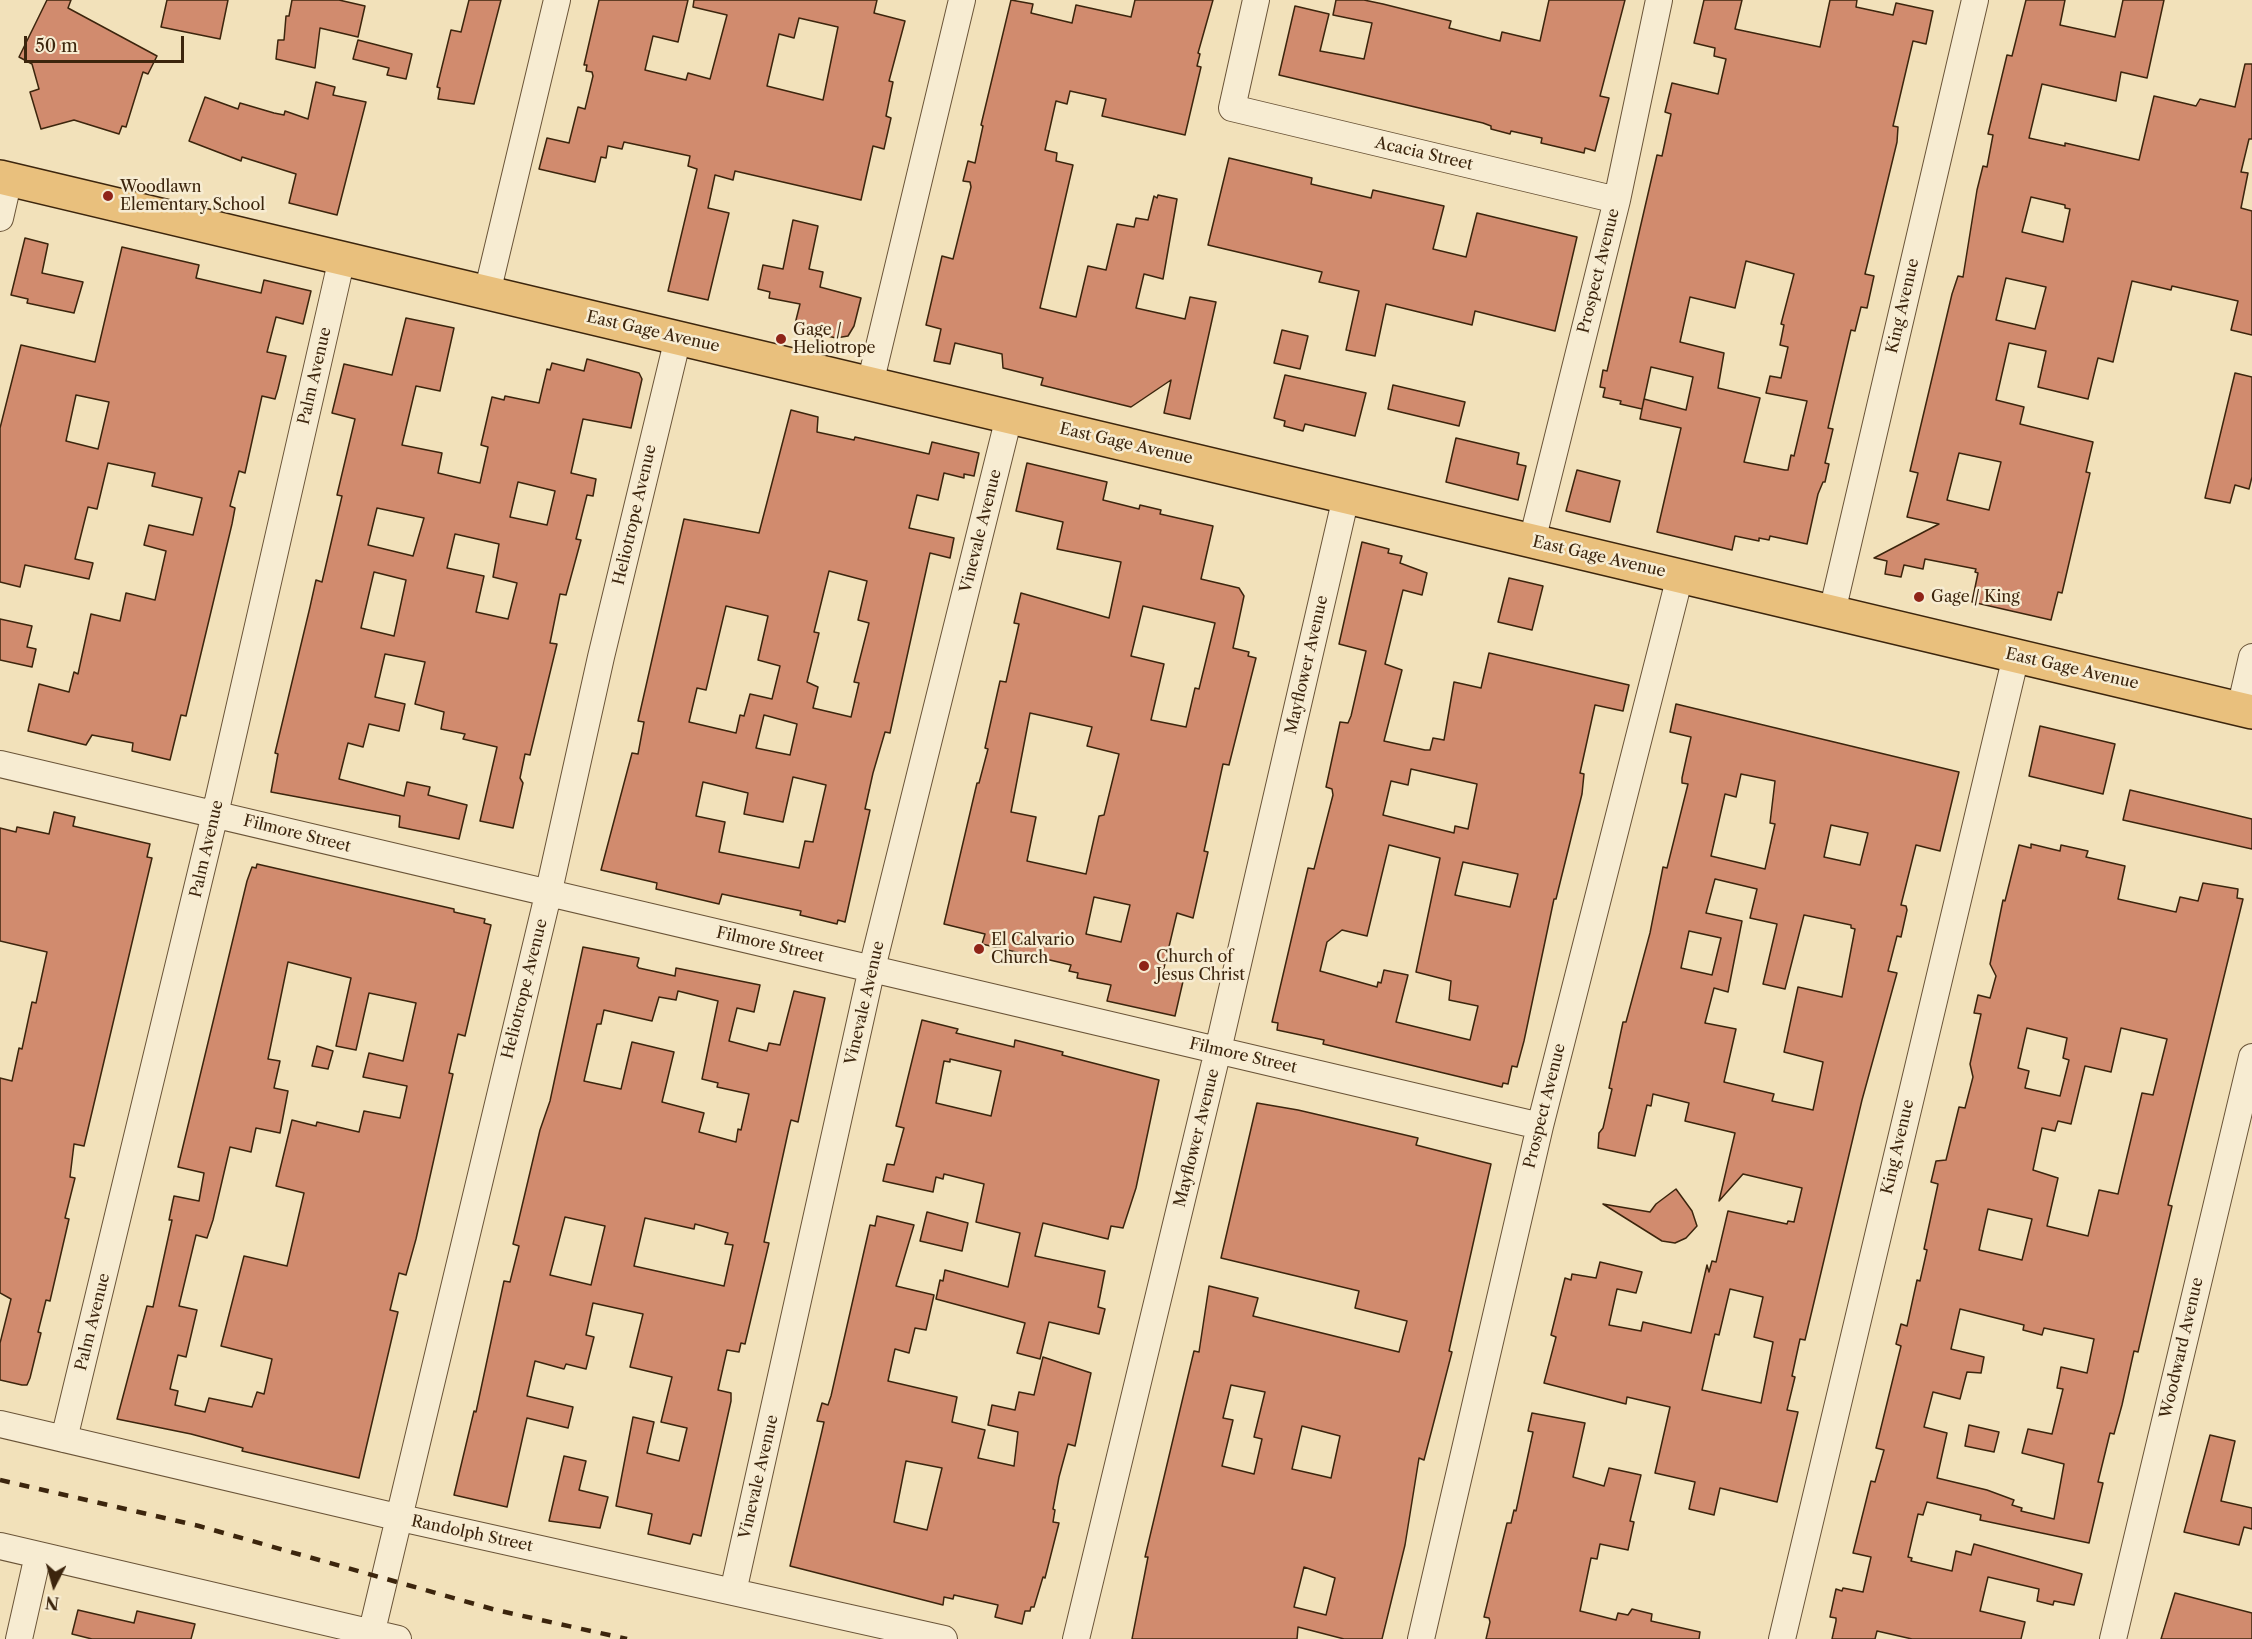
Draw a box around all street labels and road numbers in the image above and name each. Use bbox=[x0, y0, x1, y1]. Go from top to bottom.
street label: Acacia Street bbox=[1373, 133, 1475, 175]
street label: Prospect Avenue bbox=[1574, 207, 1624, 335]
street label: King Avenue bbox=[1883, 257, 1923, 355]
street label: East Gage Avenue bbox=[585, 307, 721, 357]
street label: Palm Avenue bbox=[294, 325, 336, 427]
street label: East Gage Avenue bbox=[1058, 419, 1194, 469]
street label: Heliotrope Avenue bbox=[609, 443, 661, 587]
street label: Vinevale Avenue bbox=[956, 467, 1006, 595]
street label: East Gage Avenue bbox=[1531, 532, 1667, 582]
street label: Mayflower Avenue bbox=[1282, 594, 1332, 736]
street label: East Gage Avenue bbox=[2004, 644, 2140, 694]
street label: Palm Avenue bbox=[186, 798, 228, 900]
street label: Filmore Street bbox=[241, 811, 353, 857]
street label: Heliotrope Avenue bbox=[498, 917, 552, 1061]
street label: Filmore Street bbox=[714, 923, 826, 967]
street label: Vinevale Avenue bbox=[841, 939, 889, 1067]
street label: Filmore Street bbox=[1187, 1034, 1299, 1078]
street label: Prospect Avenue bbox=[1520, 1042, 1570, 1170]
street label: Mayflower Avenue bbox=[1171, 1067, 1223, 1209]
street label: King Avenue bbox=[1878, 1098, 1918, 1196]
street label: Palm Avenue bbox=[72, 1271, 114, 1373]
street label: Woodward Avenue bbox=[2156, 1276, 2208, 1420]
street label: Vinevale Avenue bbox=[735, 1413, 783, 1541]
street label: Randolph Street bbox=[409, 1512, 535, 1556]

